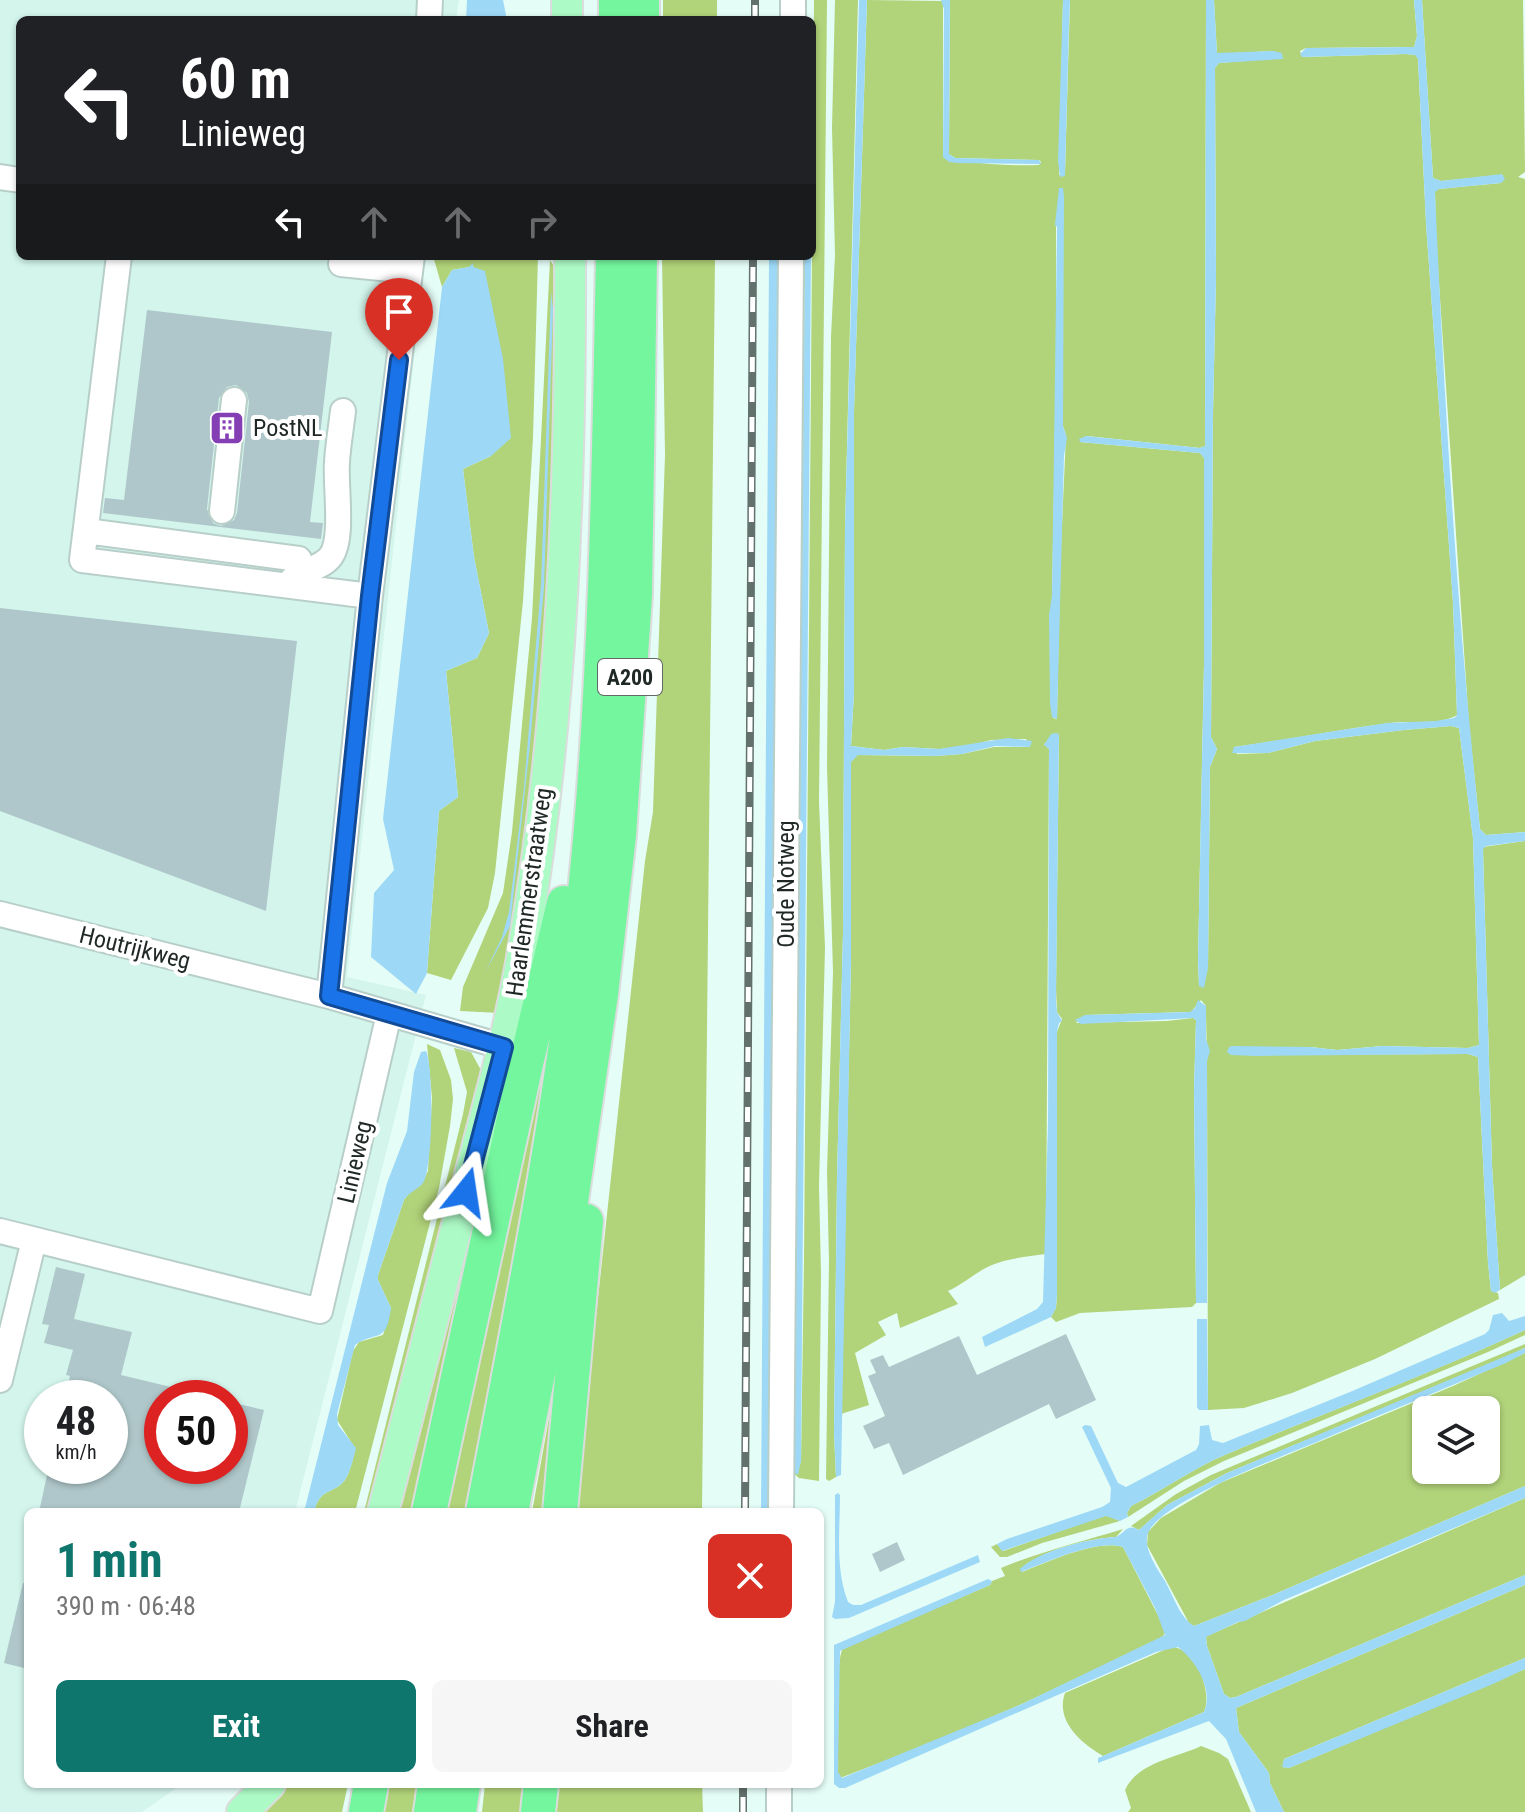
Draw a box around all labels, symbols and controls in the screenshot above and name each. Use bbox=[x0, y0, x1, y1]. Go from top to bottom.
text: 60 m bbox=[180, 46, 291, 112]
icon: left bbox=[48, 48, 152, 152]
text: Linieweg bbox=[180, 113, 306, 155]
icon: left bbox=[268, 200, 312, 244]
icon: ahead bbox=[352, 200, 396, 244]
icon: ahead bbox=[436, 200, 480, 244]
icon: right bbox=[520, 200, 564, 244]
pin bbox=[365, 278, 433, 360]
icon: arrive bbox=[377, 290, 421, 334]
building icon: PostNL bbox=[208, 409, 246, 447]
place label: PostNL bbox=[253, 414, 323, 442]
road number: A200 bbox=[598, 659, 662, 695]
street label: Haarlemmerstraatweg bbox=[501, 786, 557, 998]
street label: Oude Notweg bbox=[772, 820, 800, 948]
street label: Houtrijkweg bbox=[77, 921, 193, 975]
street label: Linieweg bbox=[332, 1118, 378, 1206]
position arrow bbox=[424, 1150, 508, 1234]
speed limit sign: 50 bbox=[144, 1380, 248, 1484]
map controls bbox=[1412, 1396, 1500, 1484]
button: layers bbox=[1412, 1396, 1500, 1484]
text: 48 bbox=[56, 1398, 96, 1445]
text: km/h bbox=[55, 1440, 97, 1464]
text: 1 min bbox=[56, 1532, 163, 1589]
button: close bbox=[708, 1534, 792, 1618]
text: 390 m · 06:48 bbox=[56, 1591, 196, 1621]
button: Exit bbox=[56, 1680, 416, 1772]
button: Share bbox=[432, 1680, 792, 1772]

